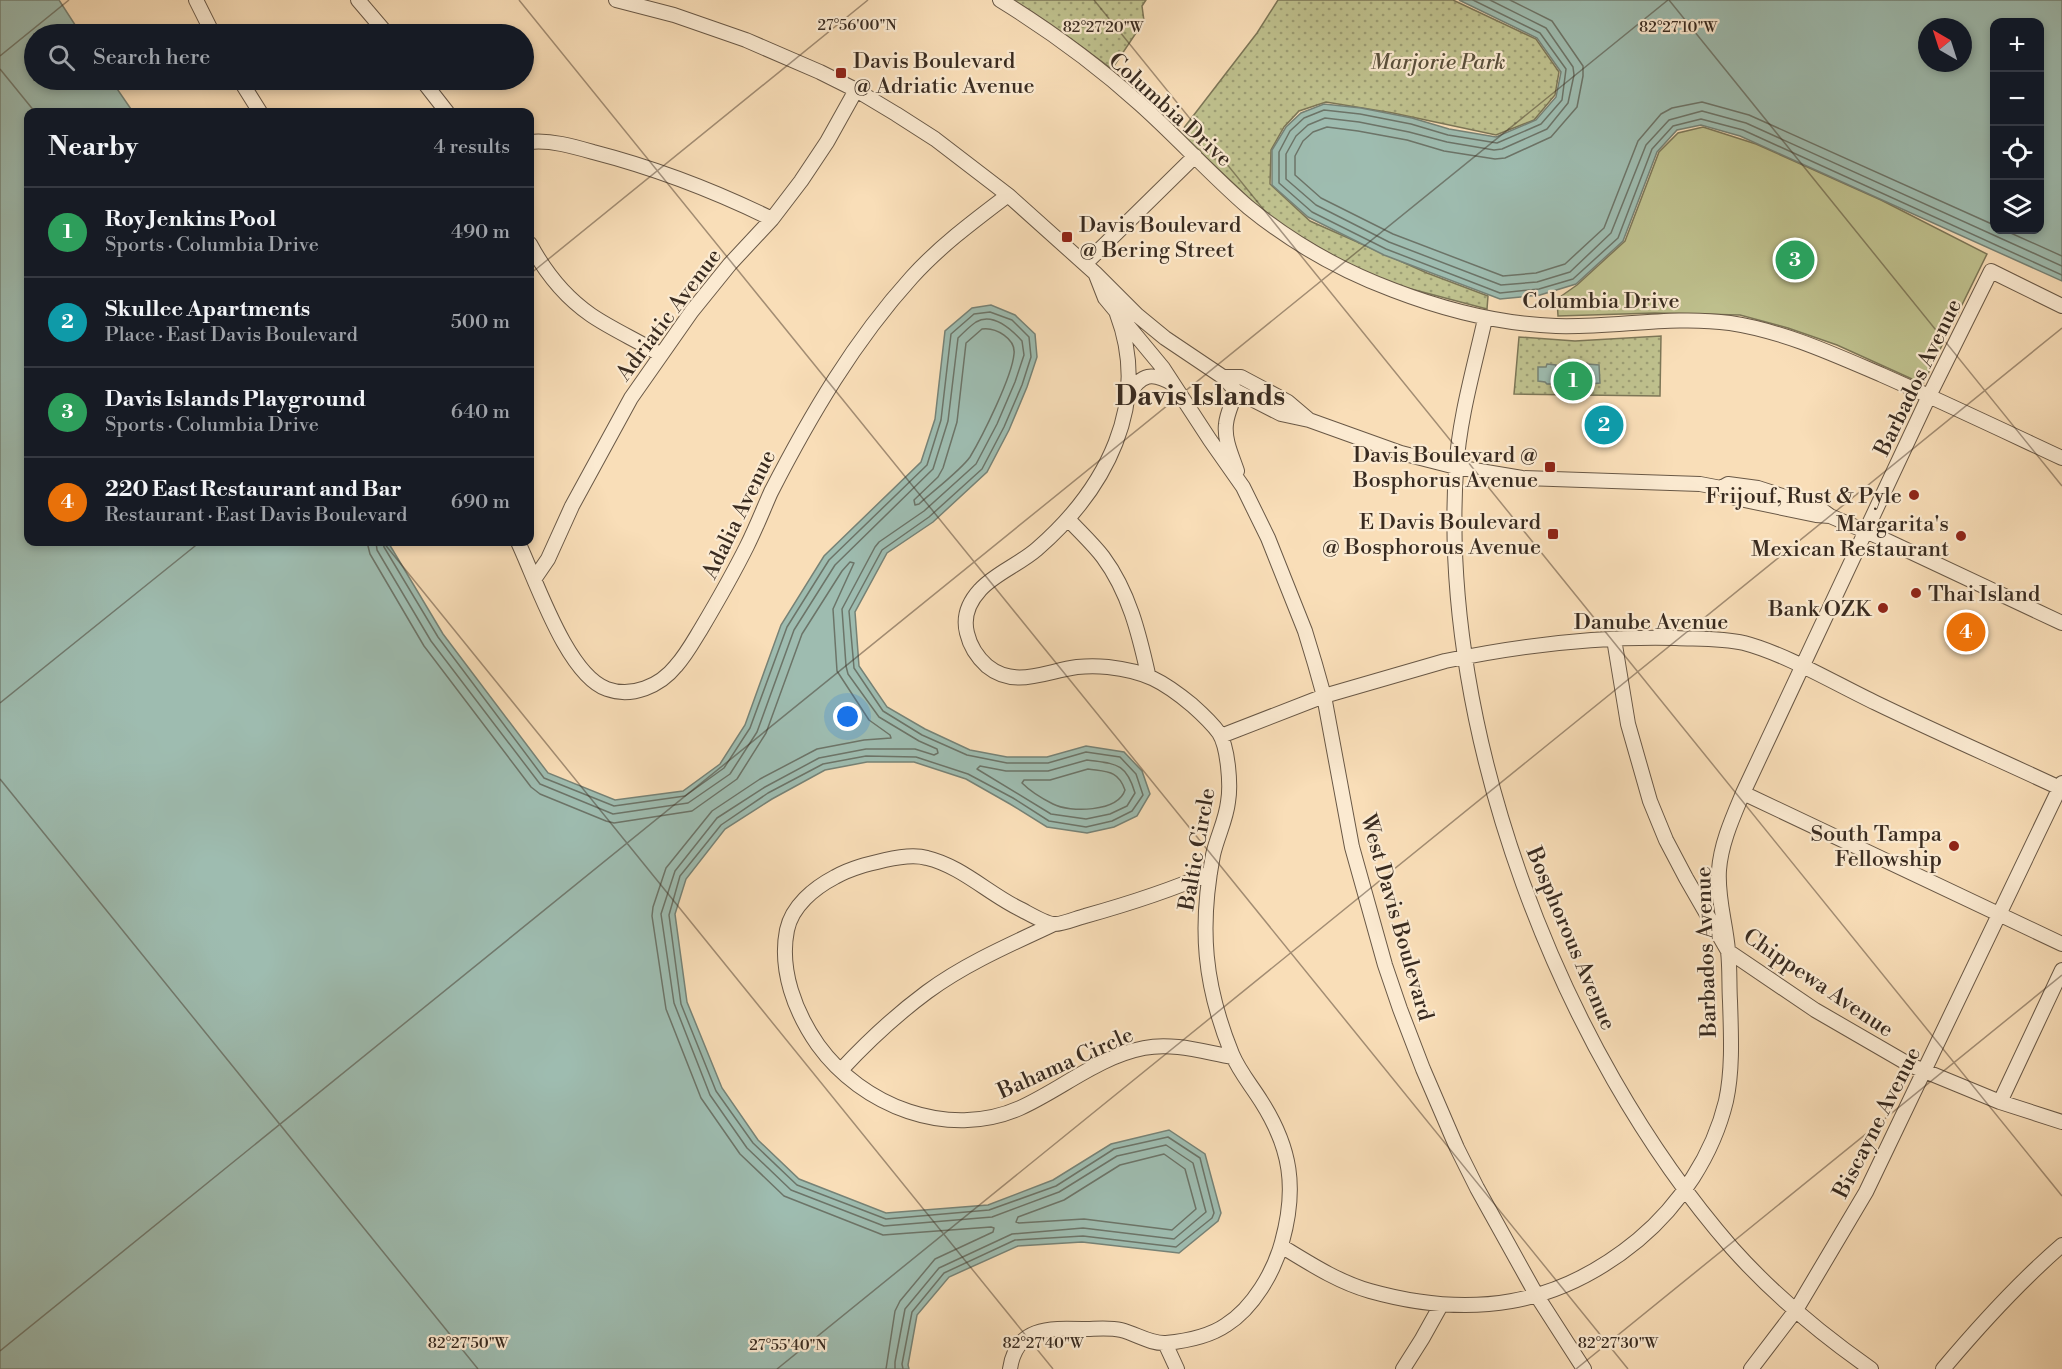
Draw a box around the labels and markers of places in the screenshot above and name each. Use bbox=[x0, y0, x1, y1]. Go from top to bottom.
place label: Davis Boulevard @ Adriatic Avenue bbox=[853, 48, 1035, 100]
marker: Davis Boulevard @ Adriatic Avenue bbox=[834, 66, 848, 80]
place label: Davis Boulevard @ Bering Street bbox=[1079, 212, 1242, 264]
marker: Davis Boulevard @ Bering Street bbox=[1060, 230, 1074, 244]
pin: 3 bbox=[1776, 238, 1814, 282]
pin: 1 bbox=[1554, 358, 1592, 404]
pin: 2 bbox=[1584, 402, 1624, 448]
place label: Davis Boulevard @ Bosphorus Avenue bbox=[1352, 442, 1538, 494]
marker: Davis Boulevard @ Bosphorus Avenue bbox=[1543, 460, 1557, 474]
place label: Frijouf, Rust & Pyle bbox=[1705, 483, 1902, 510]
marker: Frijouf, Rust & Pyle bbox=[1907, 488, 1921, 502]
place label: E Davis Boulevard @ Bosphorous Avenue bbox=[1322, 509, 1541, 561]
place label: Margarita's Mexican Restaurant bbox=[1751, 511, 1949, 563]
marker: E Davis Boulevard @ Bosphorous Avenue bbox=[1546, 527, 1560, 541]
marker: Margarita's Mexican Restaurant bbox=[1954, 529, 1968, 543]
place label: Thai Island bbox=[1928, 581, 2041, 608]
marker: Thai Island bbox=[1909, 586, 1923, 600]
place label: Bank OZK bbox=[1767, 596, 1873, 623]
marker: Bank OZK bbox=[1876, 601, 1890, 615]
pin: 4 bbox=[1946, 610, 1986, 654]
place label: South Tampa Fellowship bbox=[1810, 821, 1943, 873]
marker: South Tampa Fellowship bbox=[1947, 839, 1961, 853]

